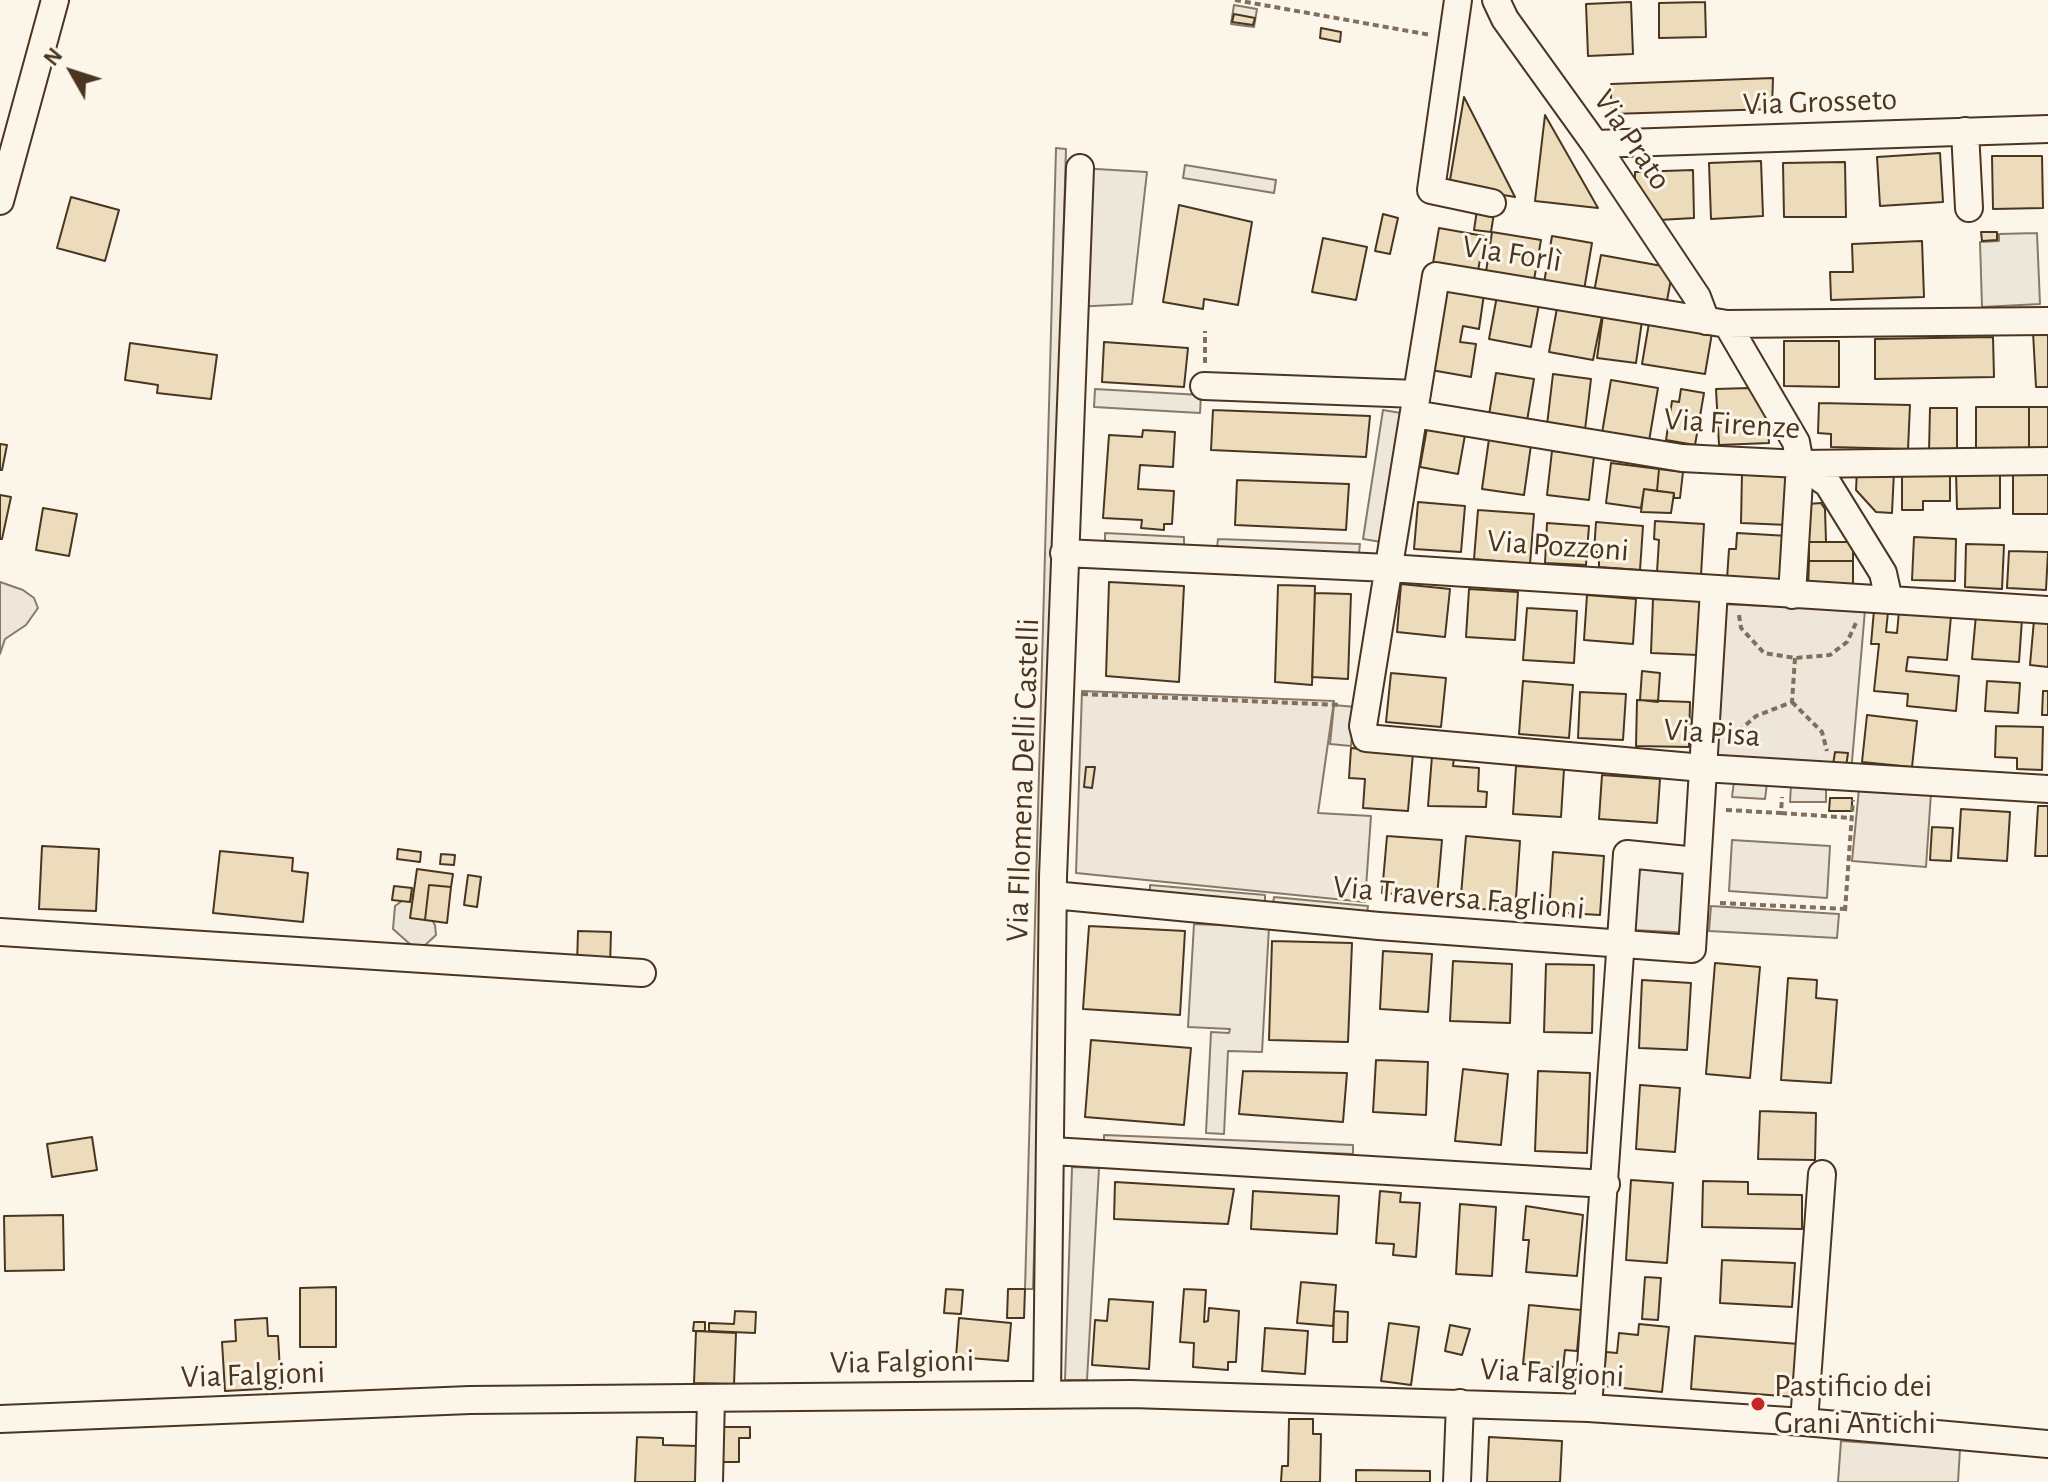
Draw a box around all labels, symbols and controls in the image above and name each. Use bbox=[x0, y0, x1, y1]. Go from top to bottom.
north arrow bbox=[32, 32, 112, 112]
text: N bbox=[40, 44, 67, 70]
street label: Via Grosseto bbox=[1742, 80, 1898, 124]
street label: Via Prato bbox=[1585, 83, 1679, 197]
street label: Via Forlì bbox=[1460, 227, 1564, 281]
street label: Via Firenze bbox=[1663, 400, 1801, 448]
street label: Via Pozzoni bbox=[1486, 522, 1630, 570]
street label: Via FIlomena Delli Castelli bbox=[998, 617, 1048, 943]
street label: Via Pisa bbox=[1662, 710, 1762, 756]
street label: Via Traversa Faglioni bbox=[1332, 868, 1586, 928]
street label: Via Falgioni bbox=[829, 1342, 975, 1382]
street label: Via Falgioni bbox=[1479, 1350, 1625, 1396]
street label: Via Falgioni bbox=[180, 1353, 326, 1397]
place label: Pastificio dei Grani Antichi bbox=[1774, 1367, 1936, 1442]
marker: Pastificio dei Grani Antichi bbox=[1749, 1395, 1767, 1413]

